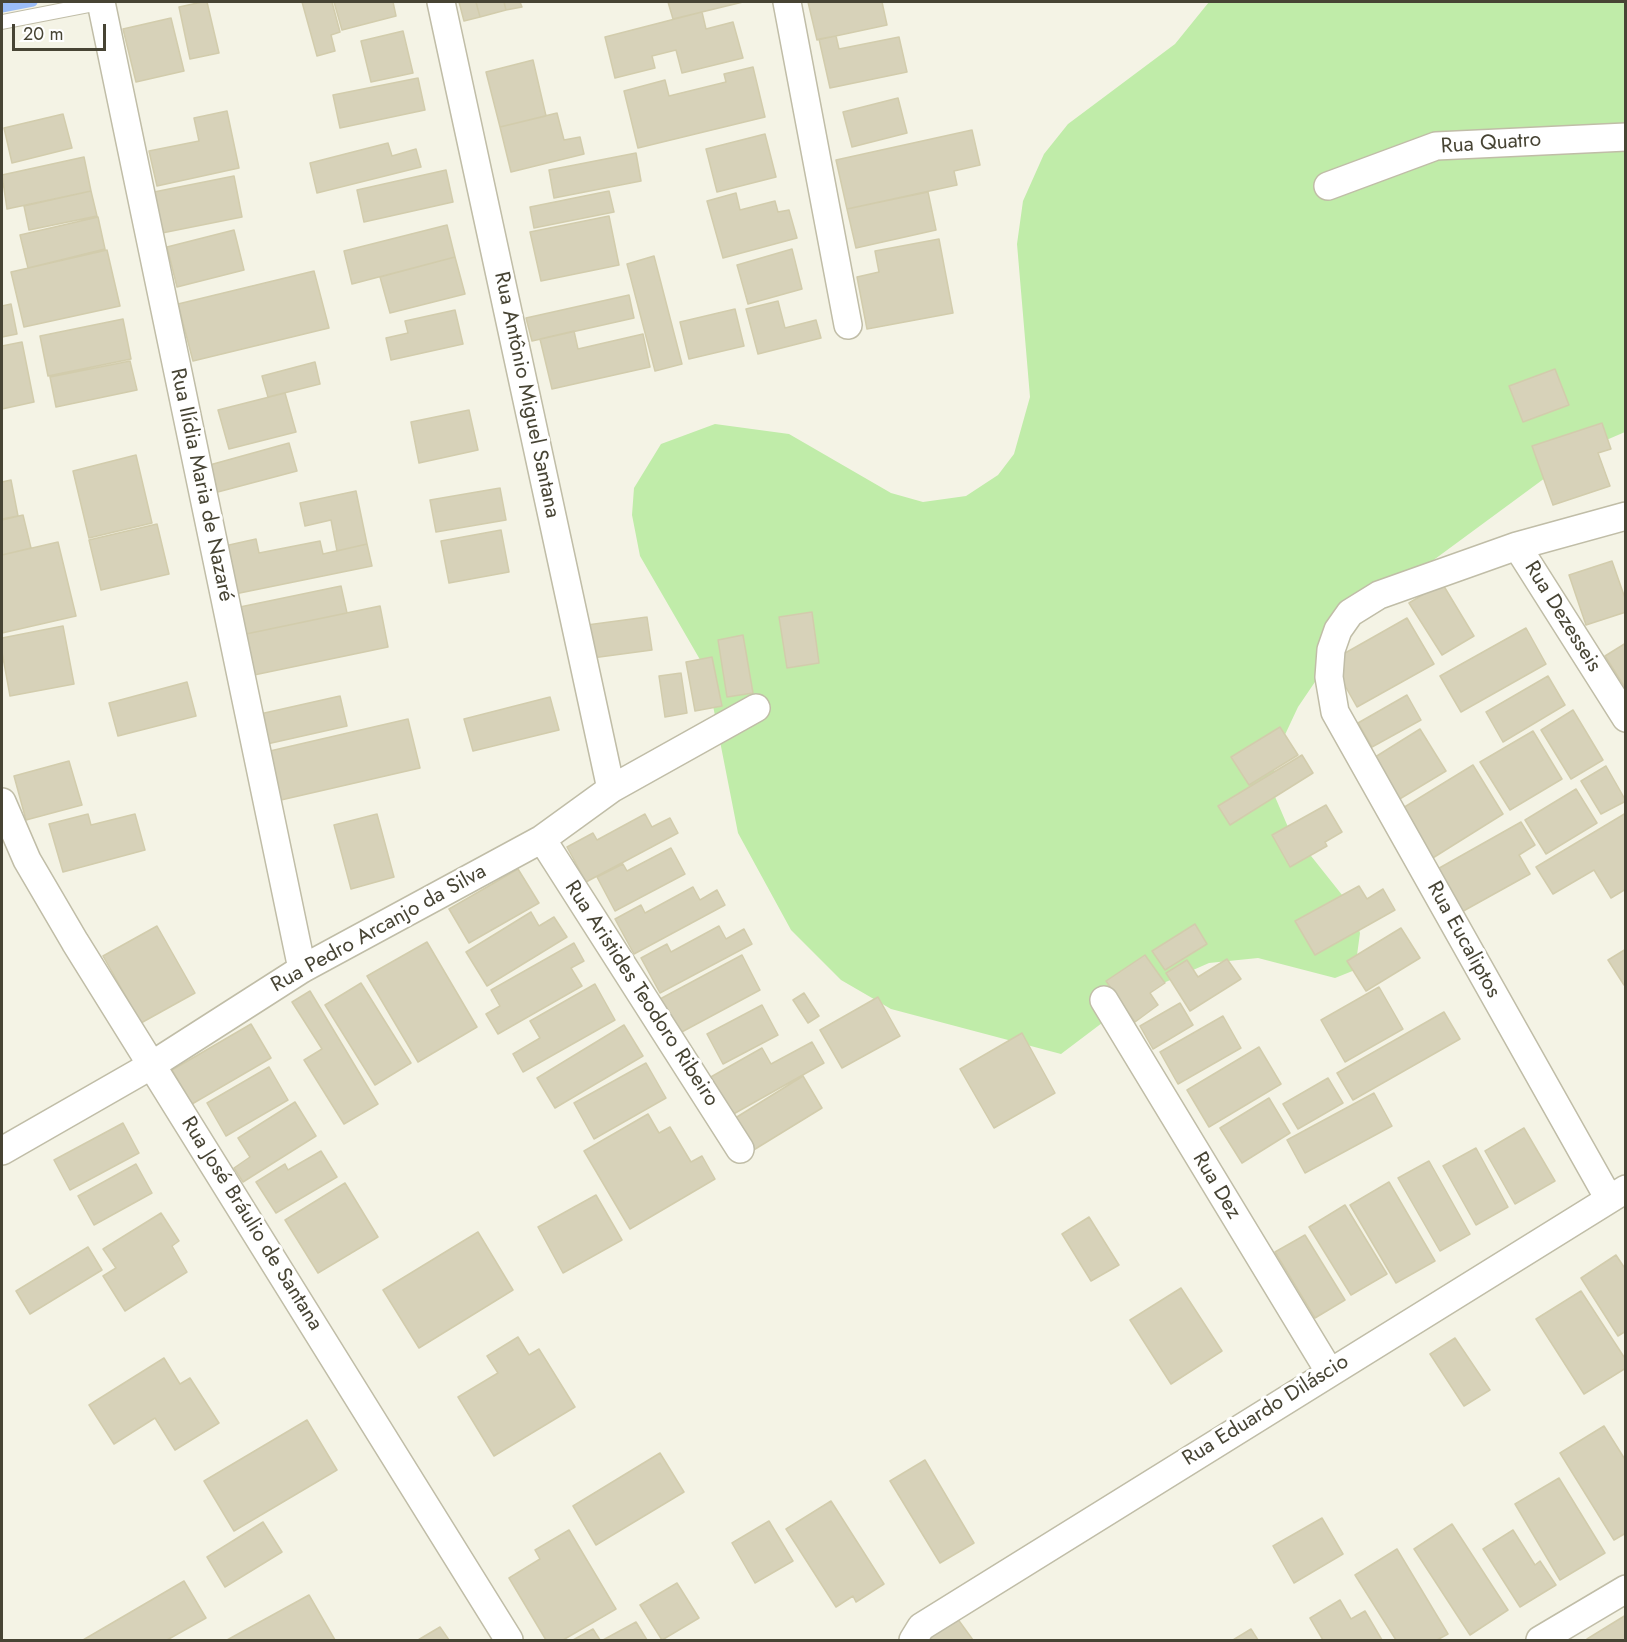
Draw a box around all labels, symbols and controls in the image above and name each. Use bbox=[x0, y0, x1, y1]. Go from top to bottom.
scale bar bbox=[15, 12, 110, 50]
text: 20 m bbox=[23, 21, 63, 47]
street label: Rua Quatro bbox=[1440, 128, 1542, 160]
street label: Rua Antônio Miguel Santana bbox=[488, 270, 564, 520]
street label: Rua Ilídia Maria de Nazaré bbox=[164, 366, 238, 604]
street label: Rua Dezesseis bbox=[1518, 557, 1606, 677]
street label: Rua Pedro Arcanjo da Silva bbox=[267, 859, 491, 999]
street label: Rua Aristides Teodoro Ribeiro bbox=[559, 876, 723, 1112]
street label: Rua Eucaliptos bbox=[1421, 877, 1505, 1003]
street label: Rua José Bráulio de Santana bbox=[175, 1112, 327, 1336]
street label: Rua Dez bbox=[1186, 1148, 1246, 1224]
street label: Rua Eduardo Diláscio bbox=[1178, 1350, 1354, 1472]

